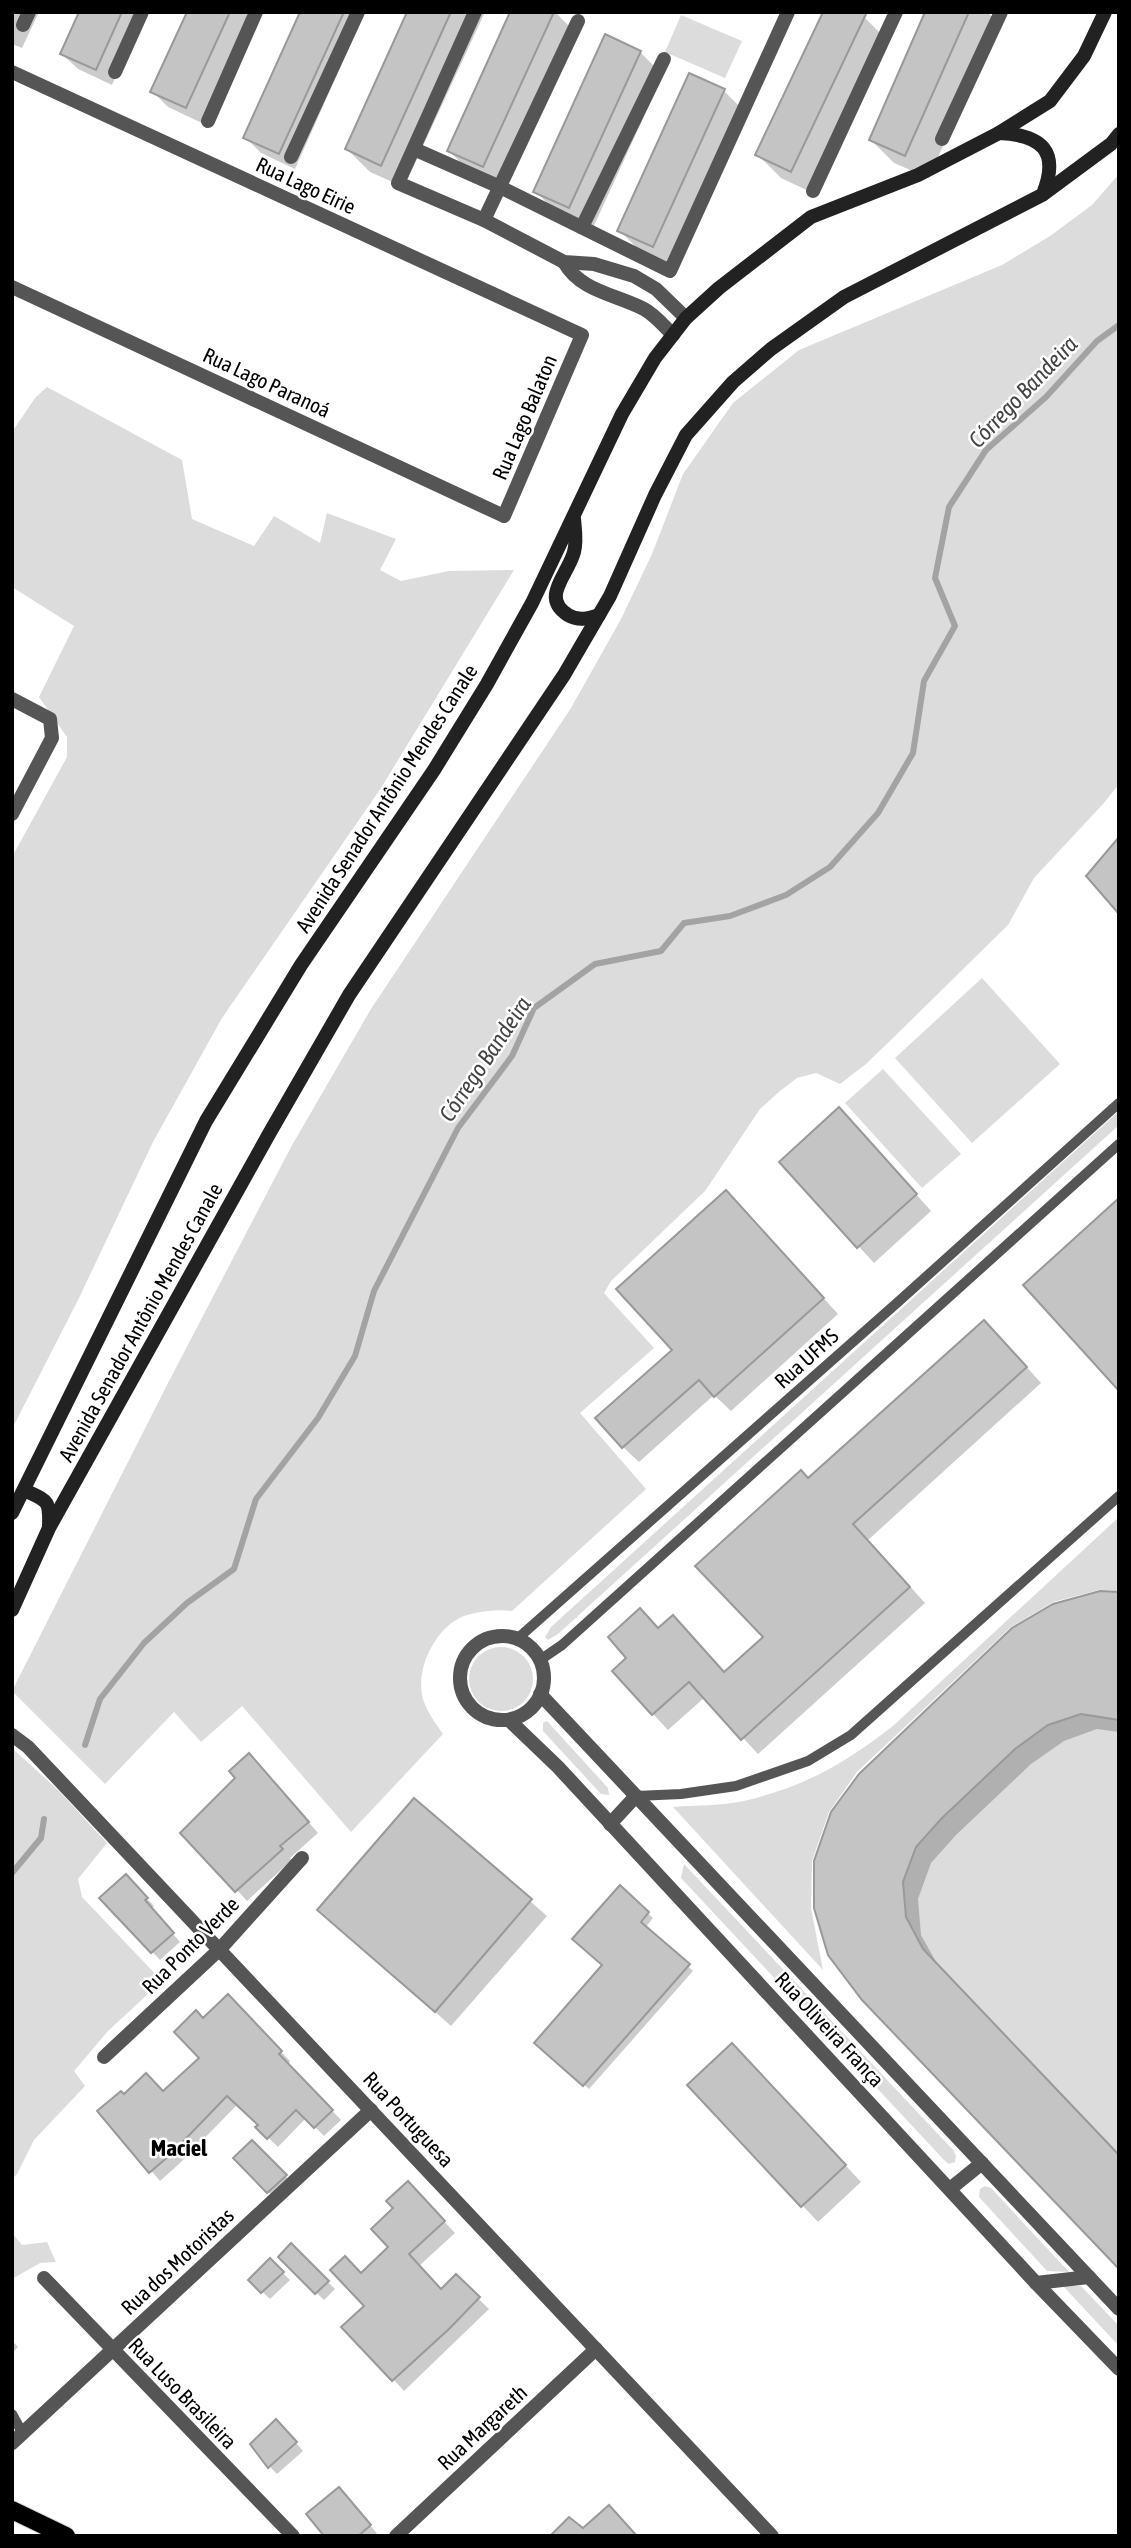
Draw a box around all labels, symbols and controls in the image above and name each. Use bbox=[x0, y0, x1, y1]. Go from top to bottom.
street label: Rua Lago Eirie bbox=[252, 152, 360, 218]
water label: Córrego Bandeira bbox=[963, 331, 1083, 453]
street label: Rua Lago Paranoá bbox=[200, 342, 334, 422]
street label: Rua Lago Balaton bbox=[487, 351, 561, 483]
street label: Avenida Senador Antônio Mendes Canale bbox=[290, 660, 482, 936]
water label: Córrego Bandeira bbox=[434, 992, 536, 1126]
street label: Avenida Senador Antônio Mendes Canale bbox=[53, 1179, 227, 1465]
street label: Rua UFMS bbox=[769, 1323, 843, 1393]
street label: Rua Ponto Verde bbox=[137, 1892, 243, 1998]
street label: Rua Oliveira França bbox=[771, 1967, 889, 2091]
street label: Rua Portuguesa bbox=[359, 2066, 459, 2172]
district label: Maciel bbox=[151, 2135, 208, 2161]
street label: Rua dos Motoristas bbox=[116, 2203, 238, 2319]
street label: Rua Luso Brasileira bbox=[124, 2333, 242, 2453]
street label: Rua Margareth bbox=[432, 2380, 532, 2474]

